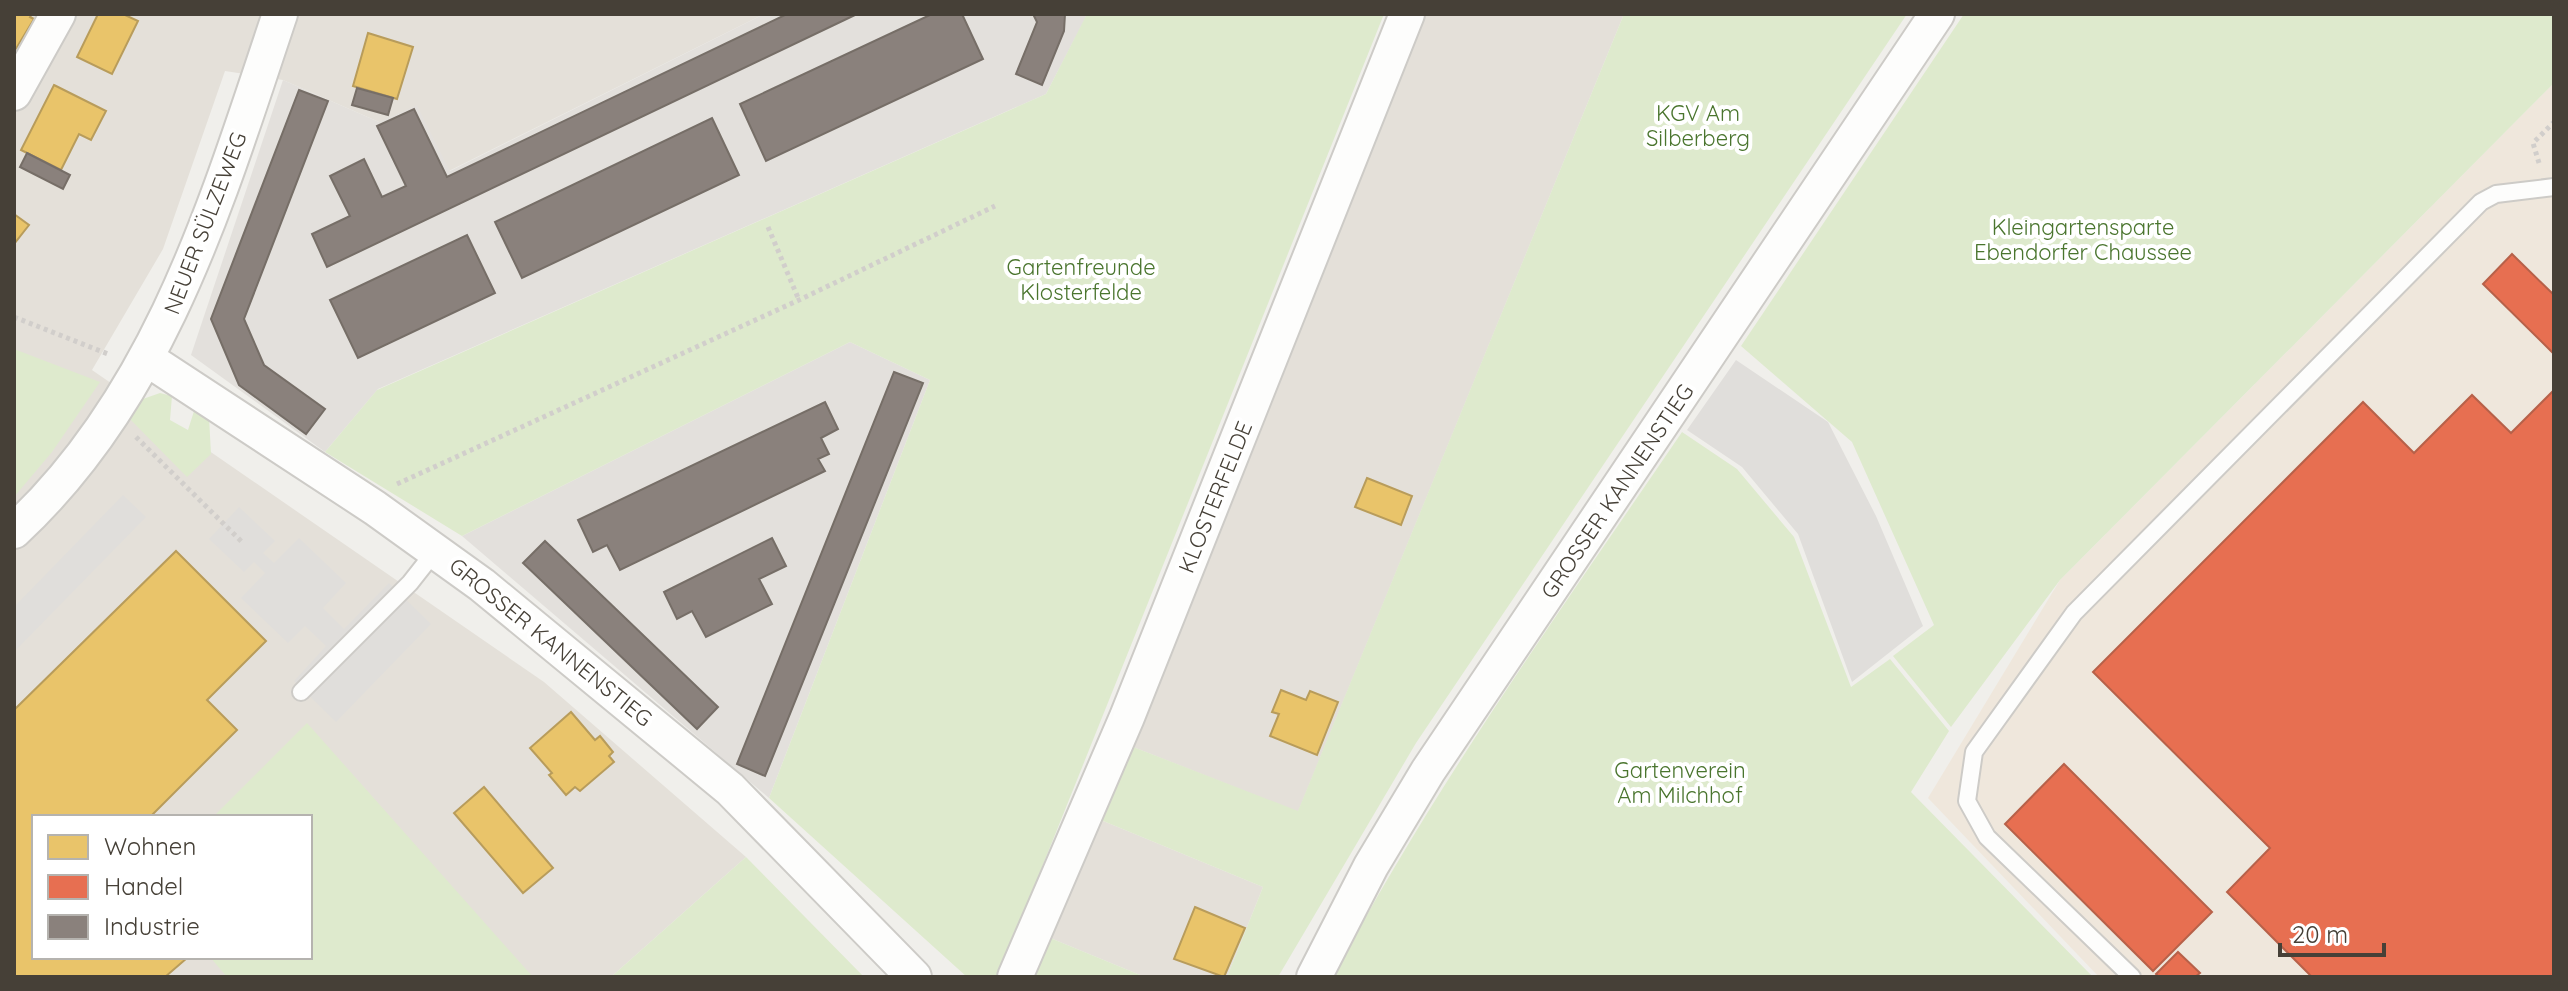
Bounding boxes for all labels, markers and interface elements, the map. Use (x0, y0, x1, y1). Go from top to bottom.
park label: KGV Am Silberberg (1646, 99, 1750, 152)
street label: NEUER SÜLZEWEG (157, 128, 253, 318)
park label: Kleingartensparte Ebendorfer Chaussee (1974, 213, 2192, 266)
park label: Gartenfreunde Klosterfelde (1006, 253, 1156, 306)
street label: GROSSER KANNENSTIEG (1535, 378, 1699, 604)
street label: KLOSTERFELDE (1172, 417, 1258, 577)
street label: GROSSER KANNENSTIEG (444, 551, 658, 733)
park label: Gartenverein Am Milchhof (1614, 756, 1746, 809)
legend (32, 815, 312, 959)
text: Wohnen (104, 831, 196, 861)
text: Handel (104, 871, 183, 901)
scale bar (2280, 907, 2384, 957)
text: Industrie (104, 911, 200, 941)
text: 20 m (2292, 919, 2348, 949)

